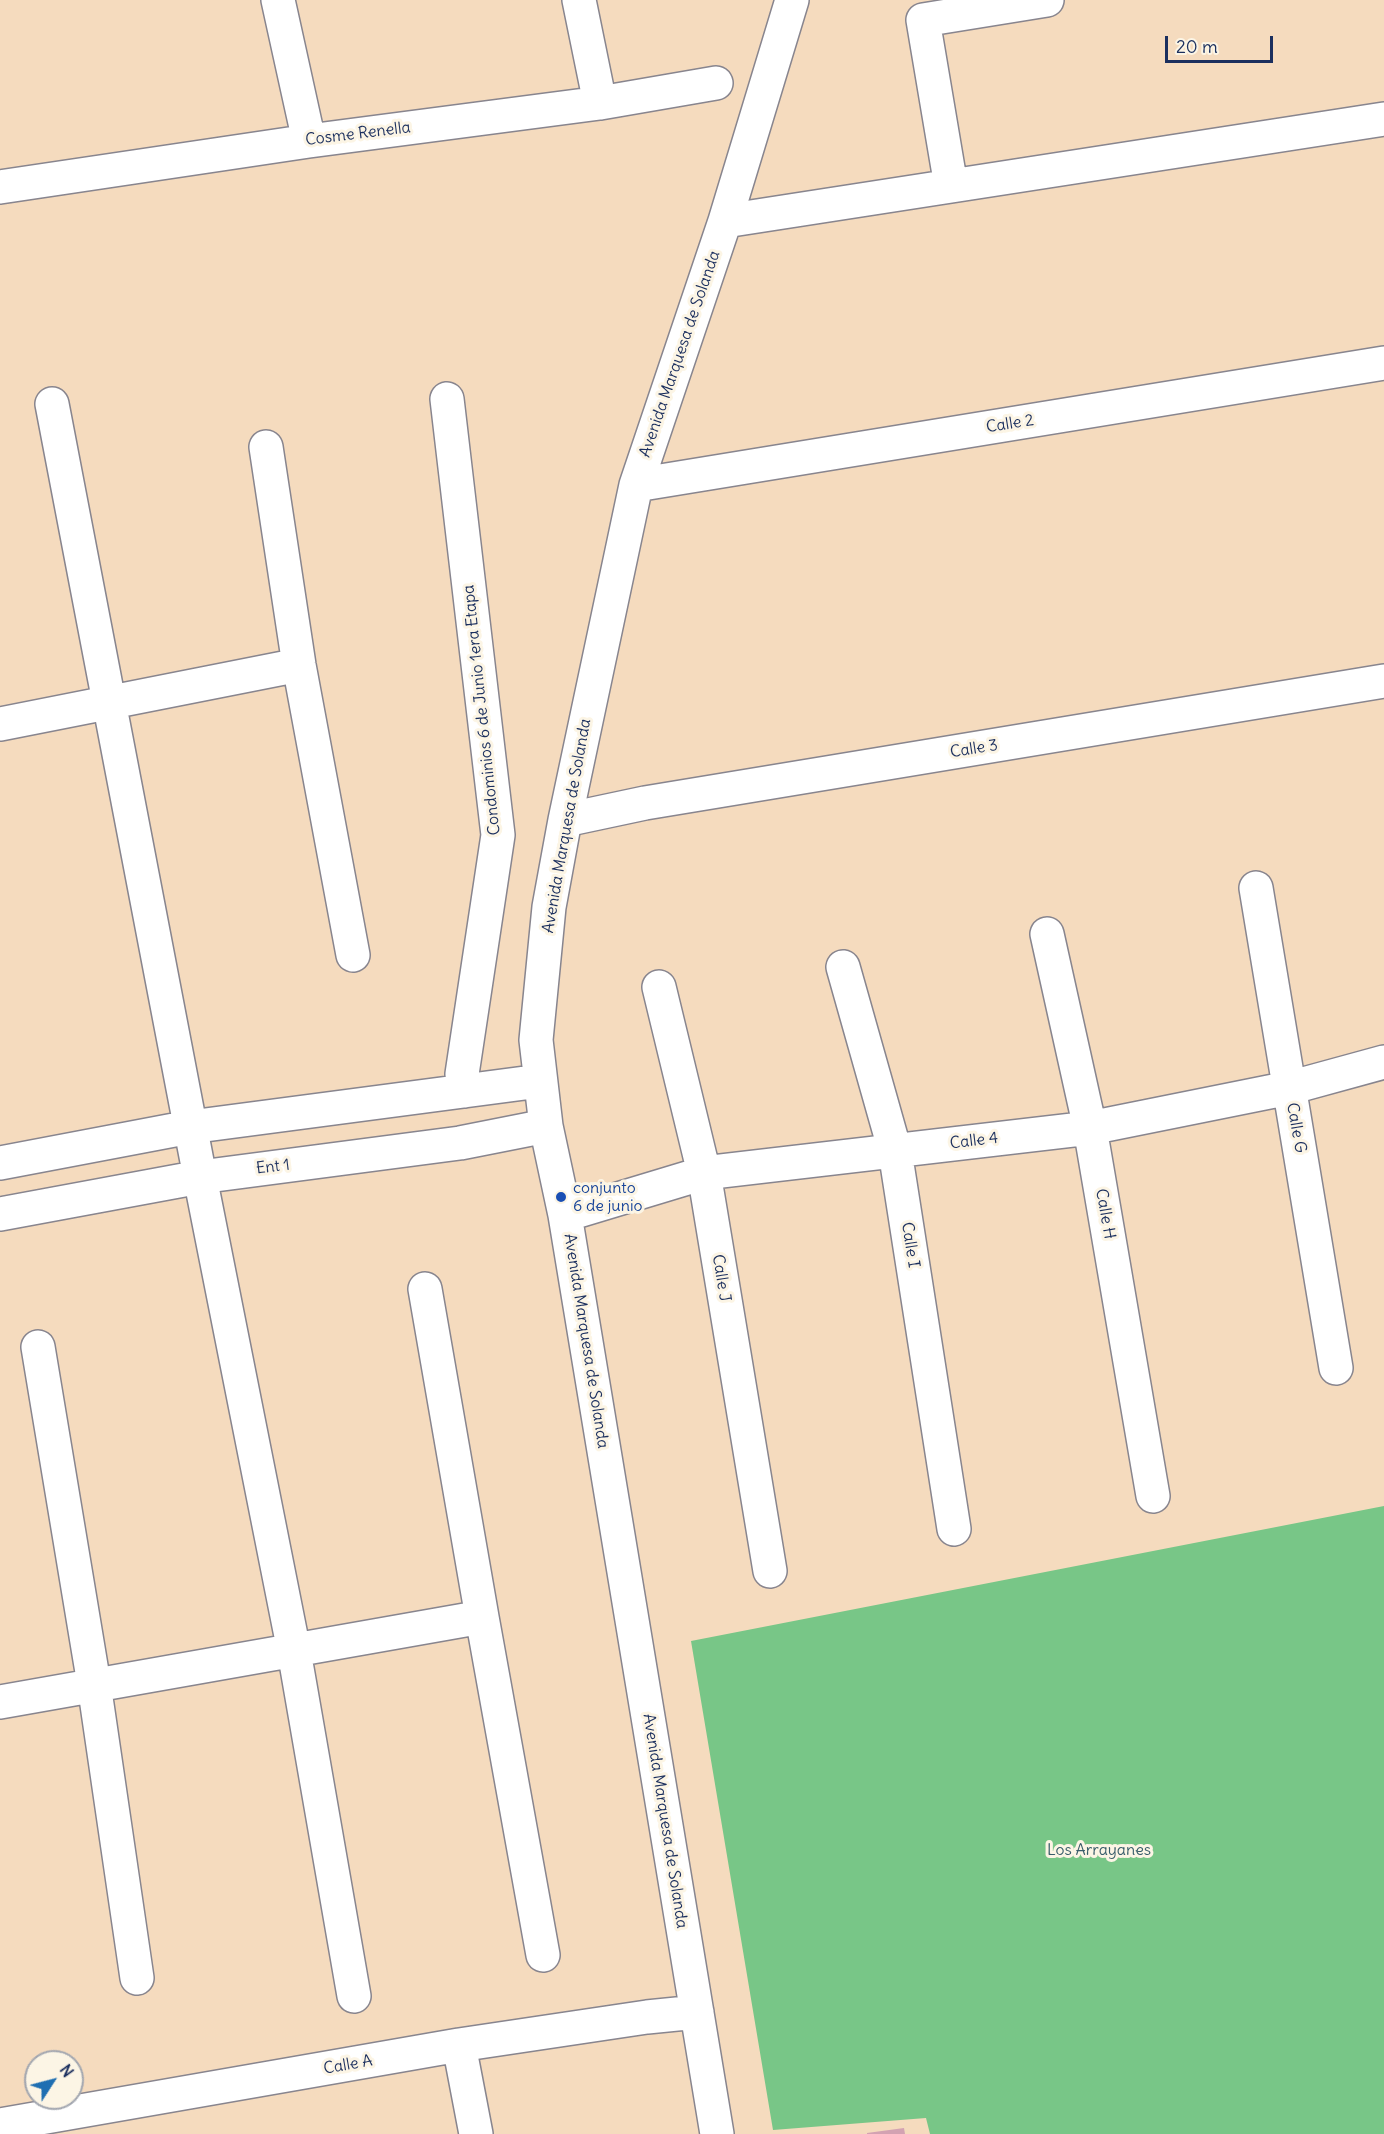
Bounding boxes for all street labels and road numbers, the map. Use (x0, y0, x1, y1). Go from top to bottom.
street label: Cosme Renella (304, 118, 412, 150)
street label: Avenida Marquesa de Solanda (636, 248, 724, 460)
street label: Calle 2 (985, 411, 1035, 437)
street label: Condominios 6 de Junio 1era Etapa (459, 584, 505, 836)
street label: Avenida Marquesa de Solanda (539, 717, 595, 935)
street label: Calle 3 (949, 736, 999, 762)
street label: Calle G (1282, 1101, 1310, 1155)
street label: Calle 4 (949, 1129, 999, 1153)
street label: Ent 1 (255, 1155, 291, 1179)
street label: Calle H (1091, 1187, 1119, 1241)
street label: Calle I (897, 1221, 923, 1269)
street label: Avenida Marquesa de Solanda (560, 1232, 612, 1450)
street label: Calle J (708, 1253, 734, 1303)
street label: Avenida Marquesa de Solanda (639, 1712, 691, 1930)
street label: Calle A (322, 2051, 374, 2079)

